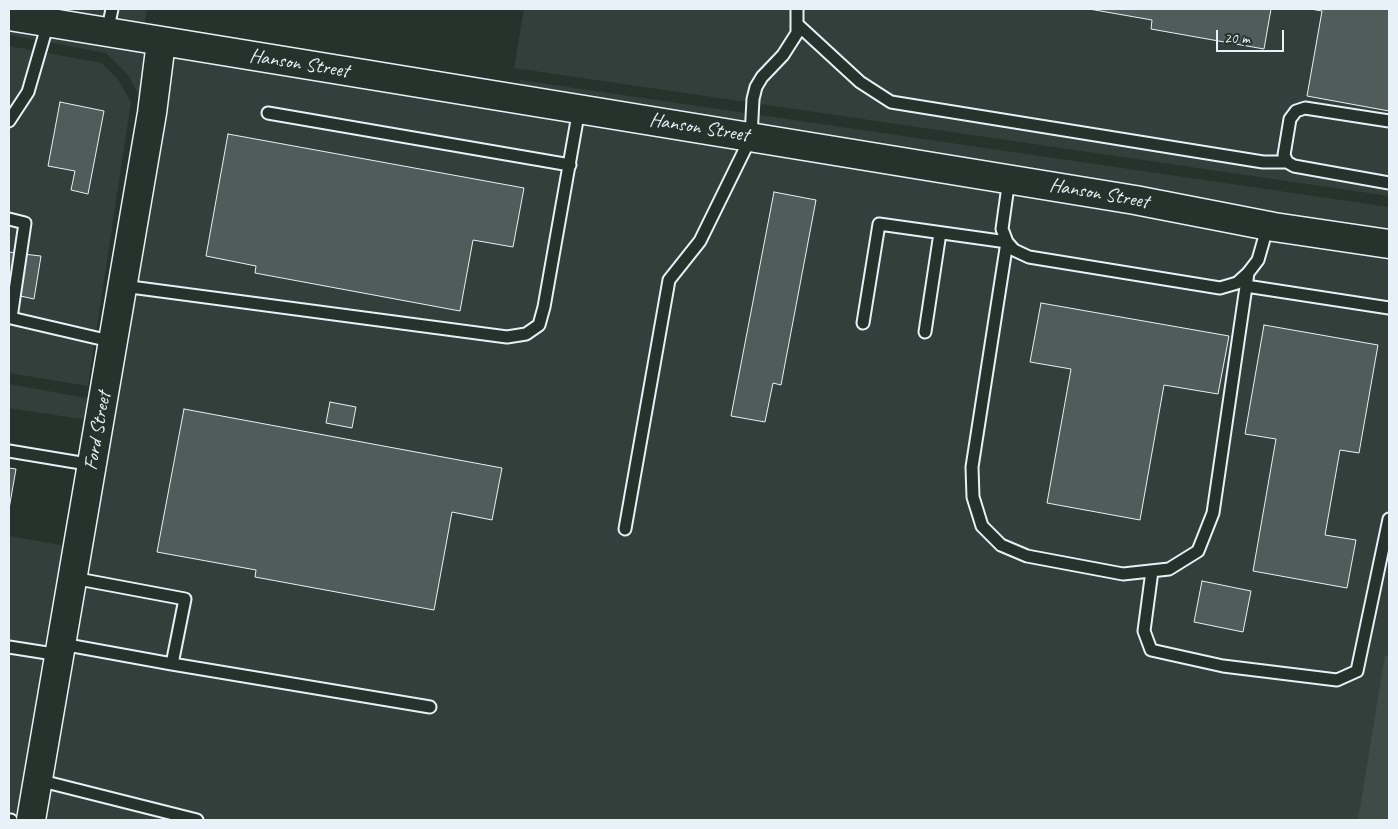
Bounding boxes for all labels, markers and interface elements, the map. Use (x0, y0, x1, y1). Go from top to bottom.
scale bar (1218, 20, 1286, 52)
text: 20 m (1224, 29, 1250, 48)
street label: Hanson Street (248, 44, 350, 84)
street label: Hanson Street (648, 108, 750, 148)
street label: Hanson Street (1048, 173, 1150, 215)
street label: Ford Street (79, 390, 117, 472)

